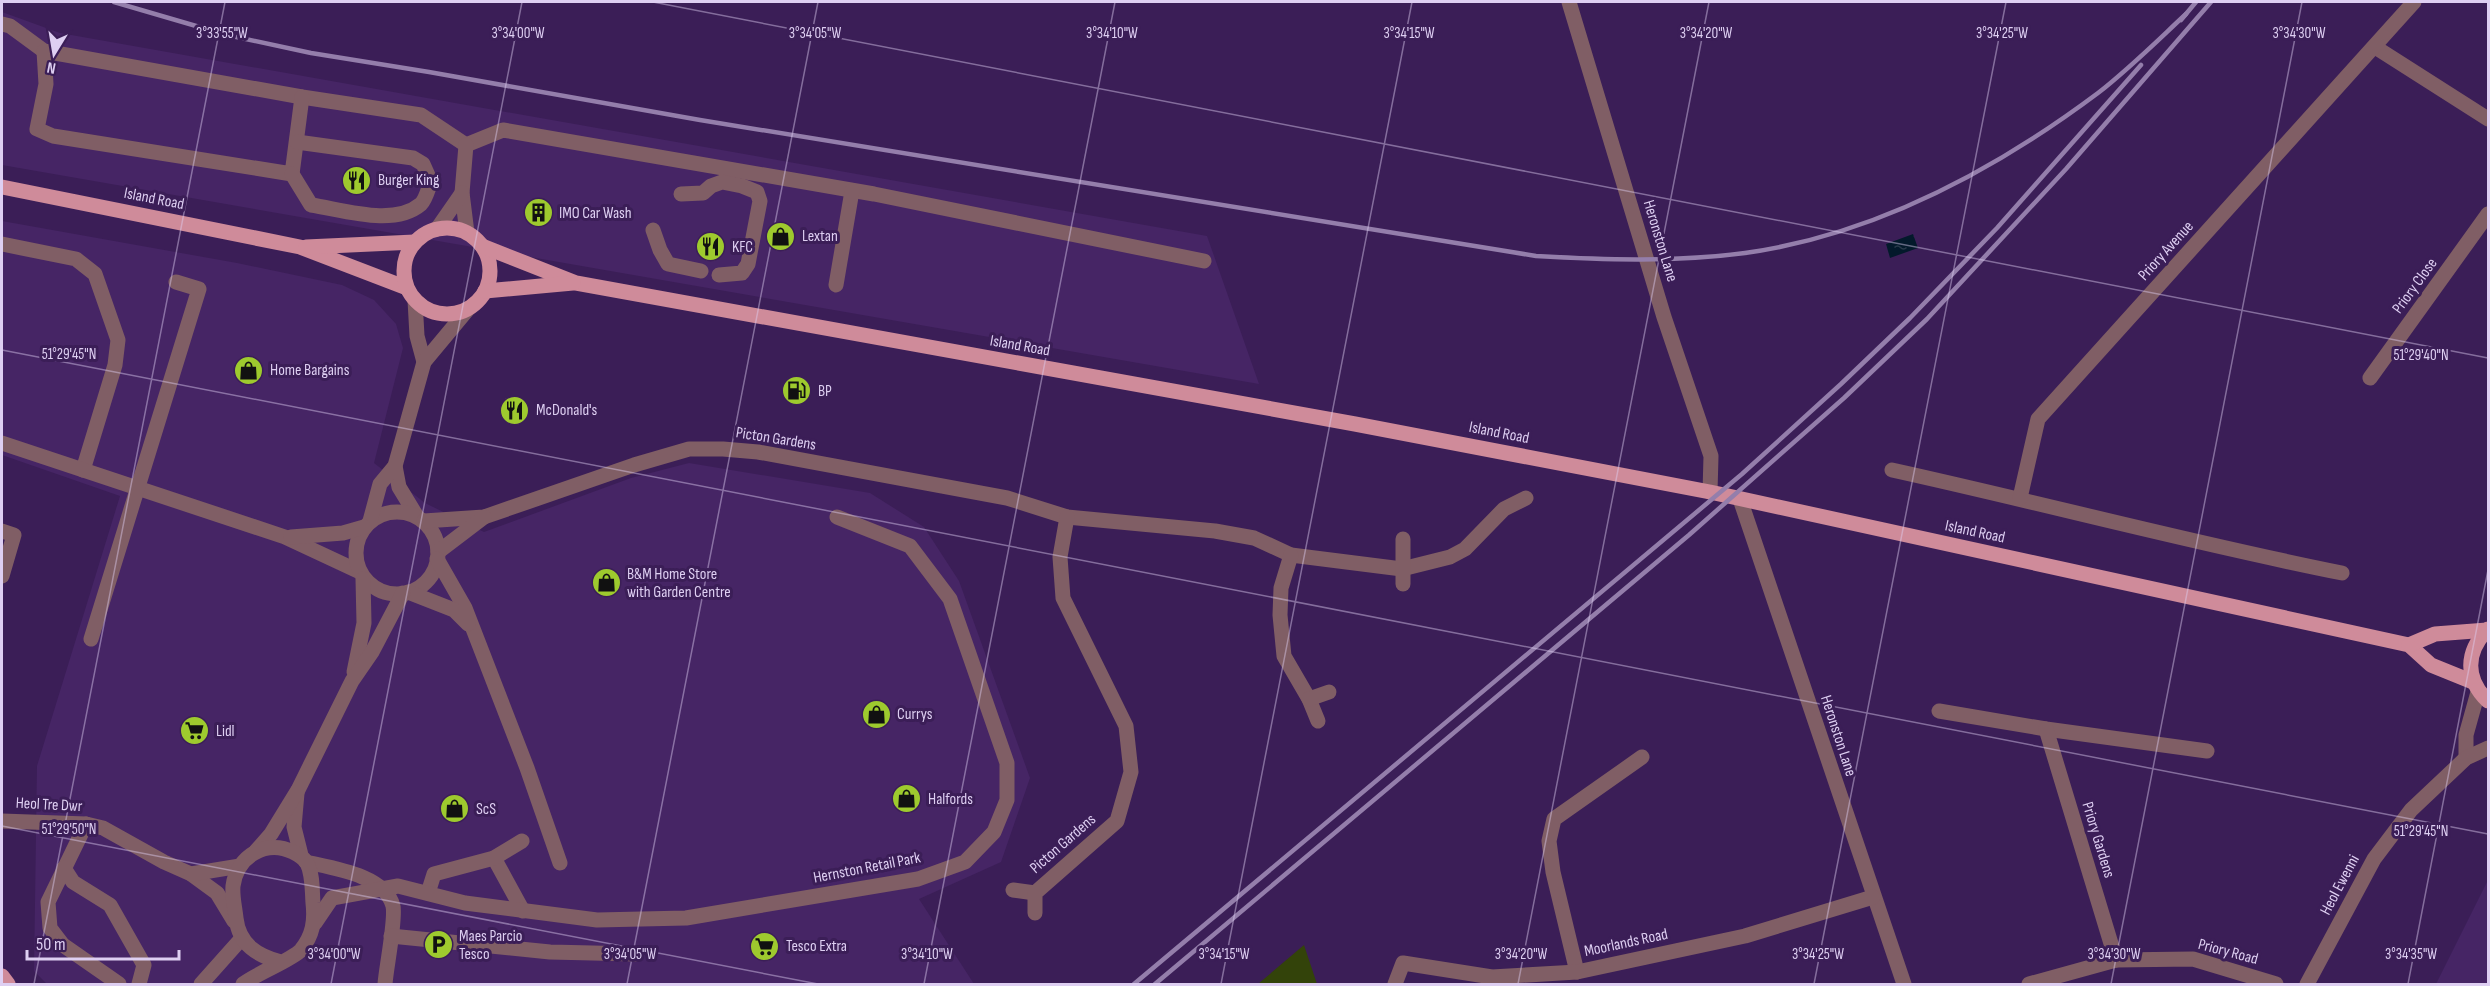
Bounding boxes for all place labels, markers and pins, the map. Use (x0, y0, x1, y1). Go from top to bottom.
restaurant icon: Burger King (341, 164, 373, 196)
place label: Burger King (378, 171, 439, 190)
building icon: IMO Car Wash (522, 197, 554, 229)
place label: IMO Car Wash (559, 204, 632, 223)
shop icon: Lextan (765, 220, 797, 252)
place label: Lextan (802, 227, 838, 246)
restaurant icon: KFC (695, 231, 727, 263)
place label: KFC (732, 238, 753, 257)
shop icon: Home Bargains (233, 354, 265, 386)
place label: Home Bargains (270, 361, 350, 380)
fuel station icon: BP (781, 375, 813, 407)
place label: BP (818, 382, 832, 401)
restaurant icon: McDonald's (499, 394, 531, 426)
place label: McDonald's (536, 401, 598, 420)
place label: B&M Home Store with Garden Centre (627, 565, 731, 602)
shop icon: B&M Home Store with Garden Centre (590, 567, 622, 599)
shop icon: Currys (860, 698, 892, 730)
place label: Currys (897, 705, 933, 724)
supermarket icon: Lidl (179, 715, 211, 747)
place label: Lidl (216, 722, 235, 741)
shop icon: Halfords (891, 783, 923, 815)
place label: Halfords (928, 790, 973, 809)
shop icon: ScS (439, 793, 471, 825)
place label: ScS (476, 800, 496, 819)
place label: Maes Parcio Tesco (459, 927, 522, 964)
parking icon: Maes Parcio Tesco (422, 929, 454, 961)
supermarket icon: Tesco Extra (749, 930, 781, 962)
place label: Tesco Extra (786, 937, 847, 956)

